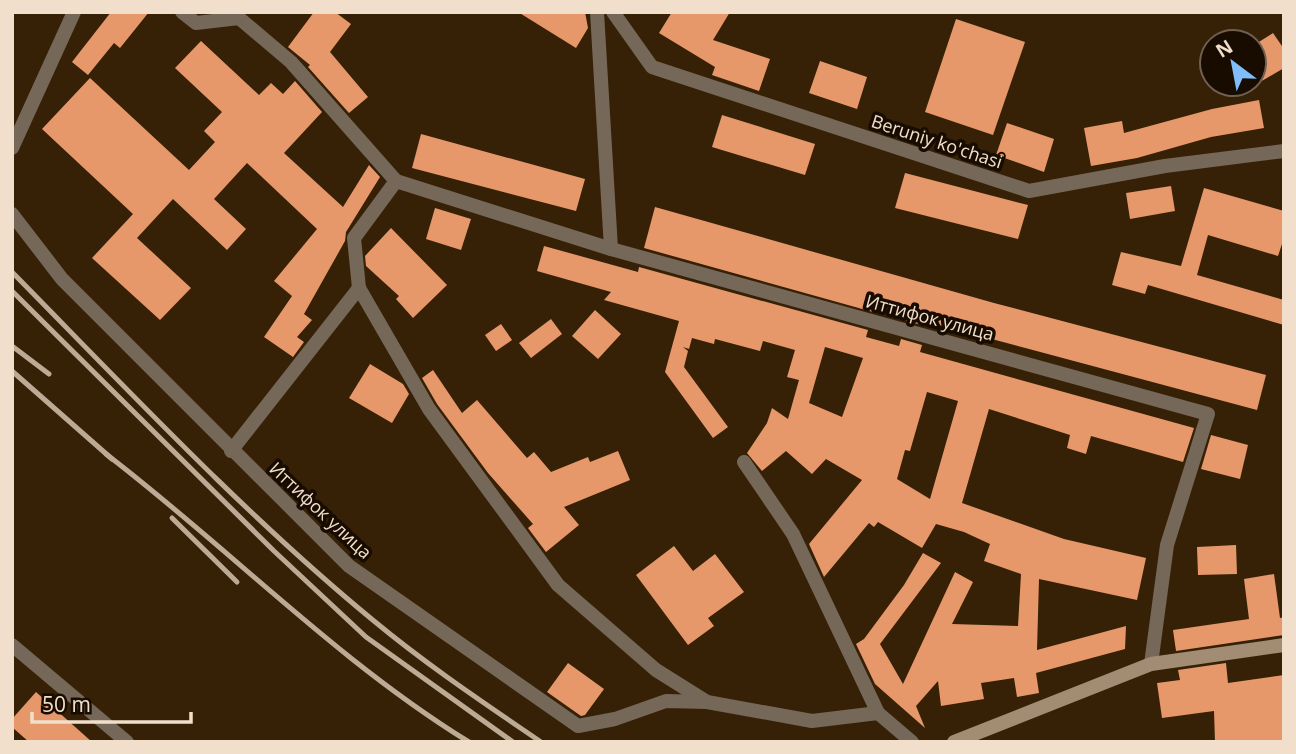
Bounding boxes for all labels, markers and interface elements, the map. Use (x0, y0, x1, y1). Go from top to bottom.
north arrow (1198, 28, 1268, 98)
text: N (1211, 33, 1237, 64)
street label: Beruniy ko'chasi (868, 109, 1006, 173)
street label: Иттифок улица (863, 288, 997, 346)
street label: Иттифок улица (265, 456, 377, 564)
scale bar (32, 680, 191, 724)
text: 50 m (42, 690, 91, 718)

